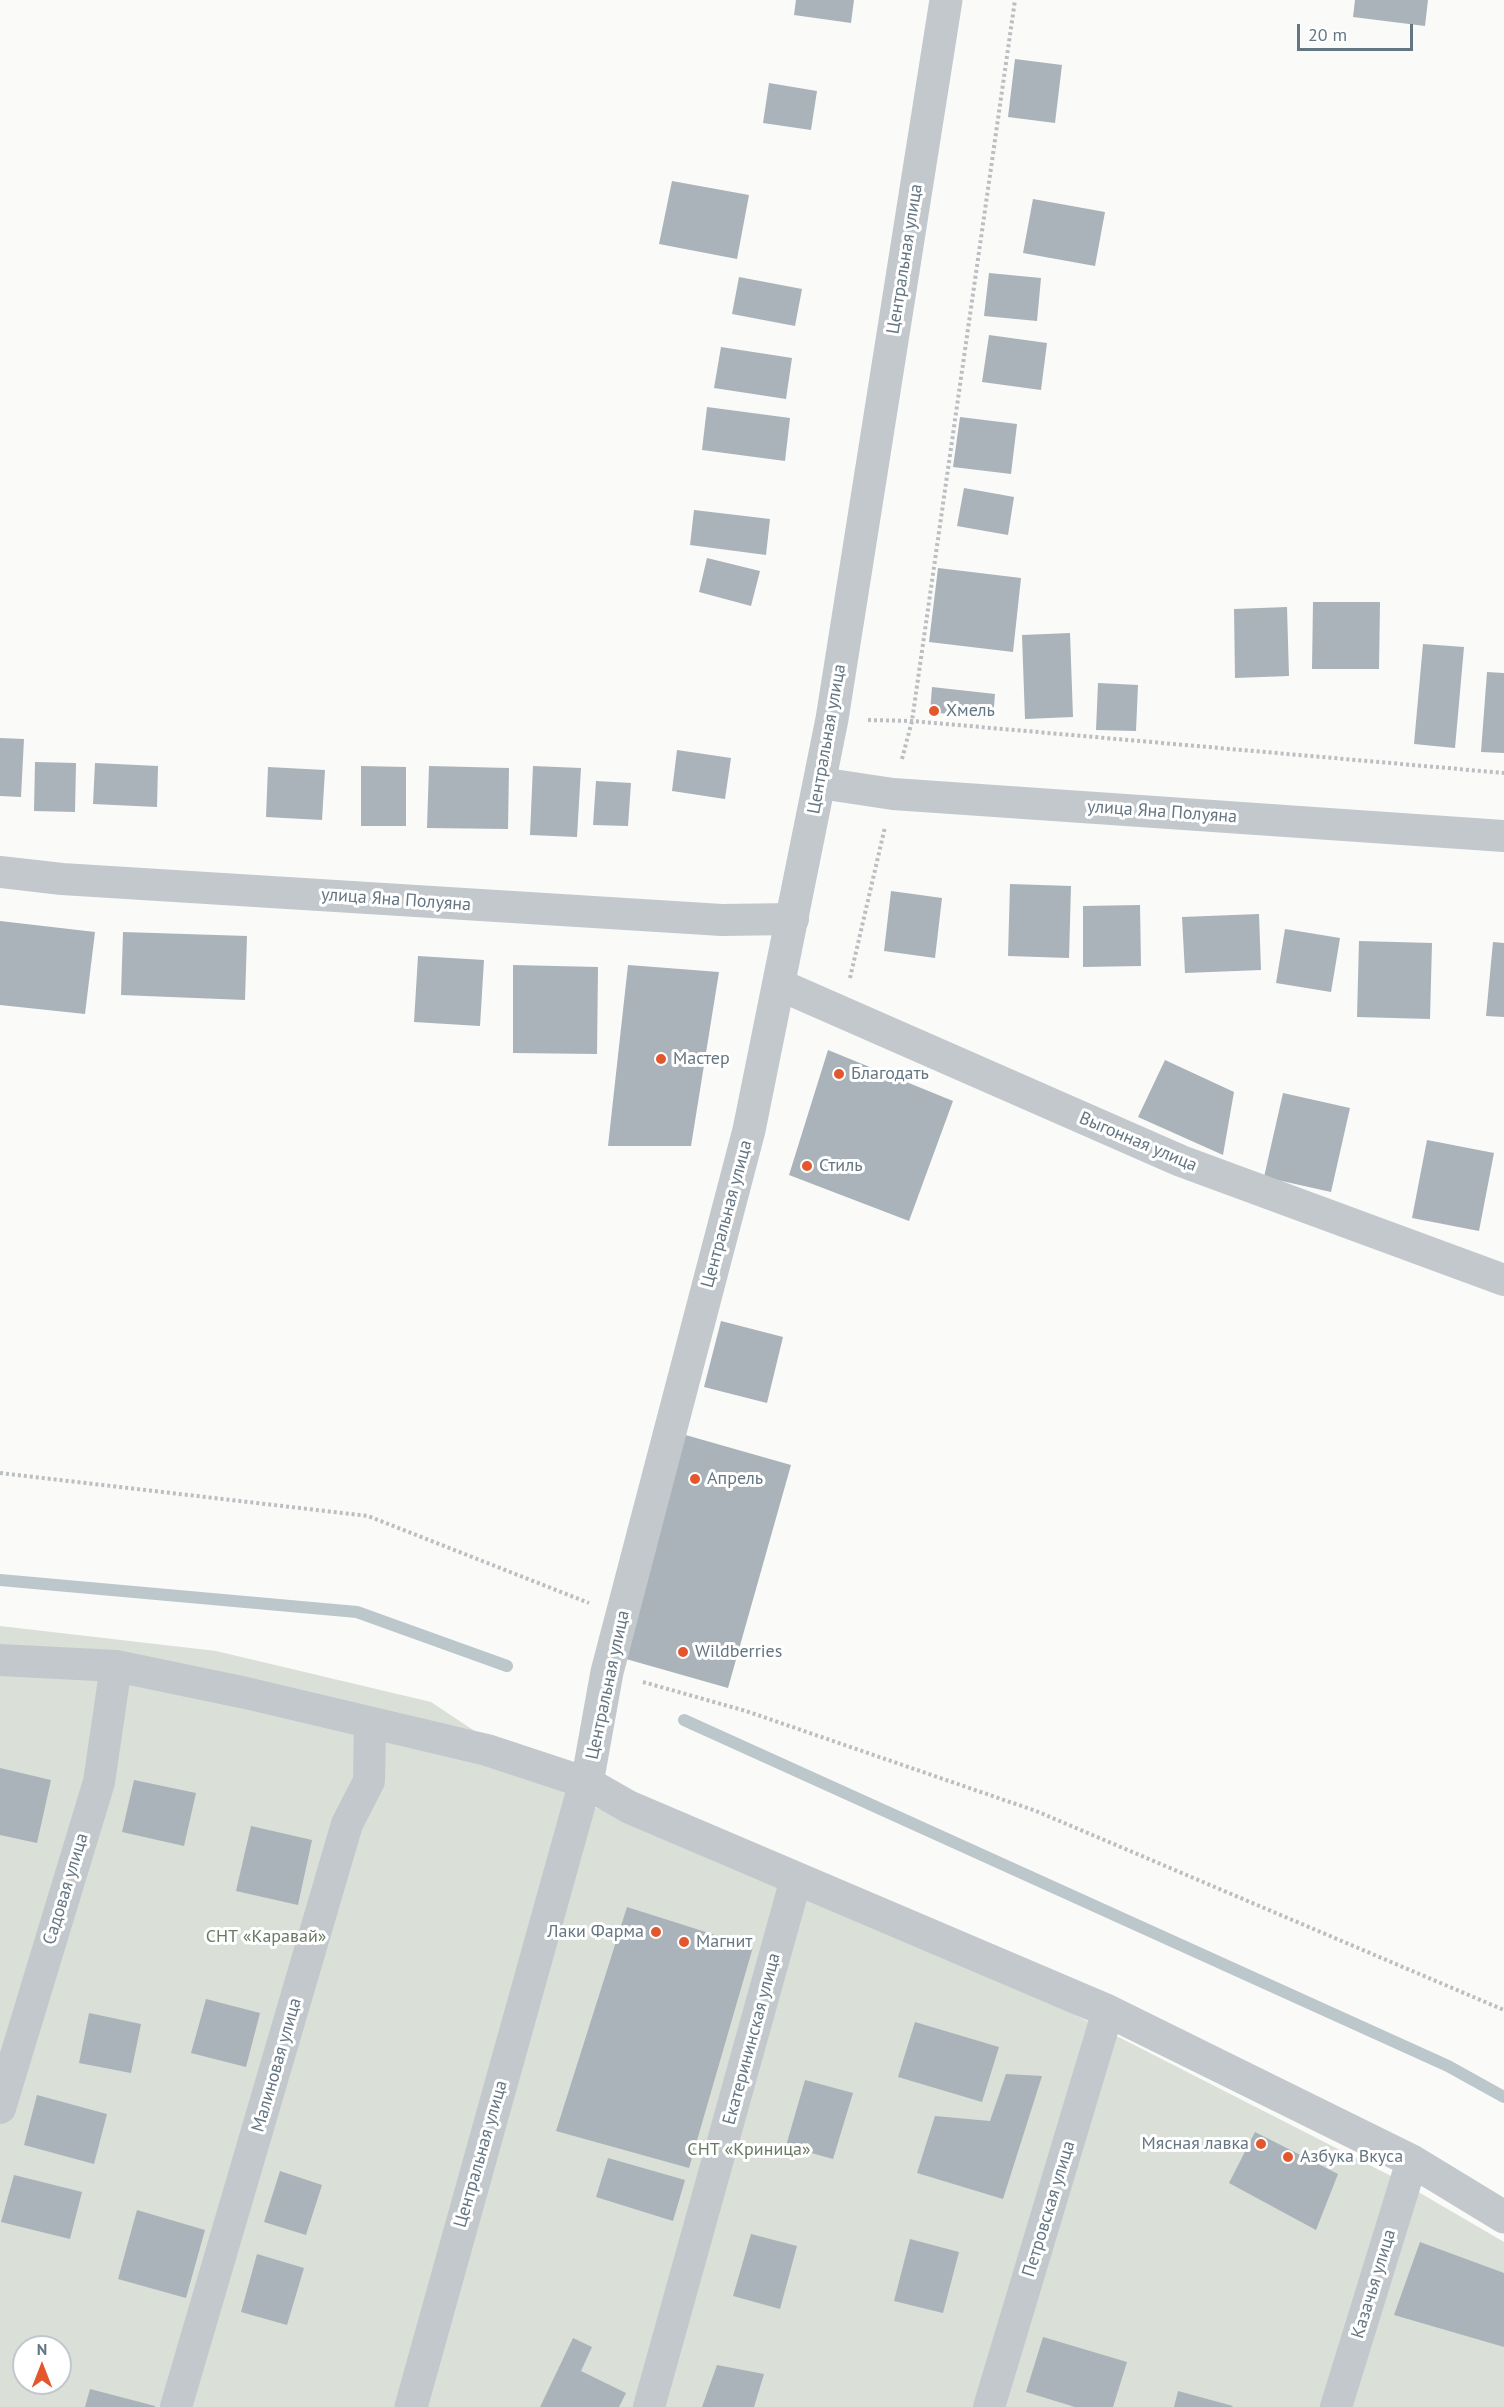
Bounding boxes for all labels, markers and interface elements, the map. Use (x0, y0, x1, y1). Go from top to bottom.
scale bar (1300, 12, 1416, 50)
text: 20 m (1308, 23, 1347, 46)
street label: Центральная улица (882, 182, 928, 336)
street label: Центральная улица (803, 662, 851, 816)
place label: Хмель (946, 700, 995, 722)
marker: Хмель (927, 704, 941, 718)
street label: улица Яна Полуяна (1086, 796, 1238, 828)
street label: улица Яна Полуяна (320, 884, 472, 916)
place label: Мастер (673, 1048, 730, 1070)
marker: Мастер (654, 1052, 668, 1066)
place label: Благодать (851, 1063, 929, 1085)
marker: Благодать (832, 1067, 846, 1081)
street label: Выгонная улица (1076, 1107, 1200, 1177)
street label: Центральная улица (697, 1138, 757, 1290)
place label: Стиль (819, 1155, 863, 1177)
marker: Стиль (800, 1159, 814, 1173)
place label: Апрель (707, 1468, 763, 1490)
marker: Апрель (688, 1472, 702, 1486)
street label: Центральная улица (582, 1608, 634, 1762)
place label: Wildberries (695, 1641, 782, 1663)
marker: Wildberries (676, 1645, 690, 1659)
street label: Садовая улица (39, 1831, 93, 1947)
place label: Лаки Фарма (547, 1921, 644, 1943)
marker: Лаки Фарма (649, 1925, 663, 1939)
park label: СНТ «Каравай» (206, 1926, 326, 1948)
place label: Магнит (696, 1931, 753, 1953)
marker: Магнит (677, 1935, 691, 1949)
street label: Екатерининская улица (719, 1951, 785, 2127)
street label: Малиновая улица (248, 1995, 306, 2135)
street label: Центральная улица (450, 2078, 512, 2230)
place label: Мясная лавка (1142, 2133, 1249, 2155)
marker: Мясная лавка (1254, 2137, 1268, 2151)
street label: Петровская улица (1018, 2138, 1080, 2280)
park label: СНТ «Криница» (687, 2139, 811, 2161)
place label: Азбука Вкуса (1300, 2146, 1403, 2168)
marker: Азбука Вкуса (1281, 2150, 1295, 2164)
street label: Казачья улица (1347, 2227, 1401, 2341)
north arrow (12, 2335, 72, 2395)
text: N (37, 2339, 47, 2359)

